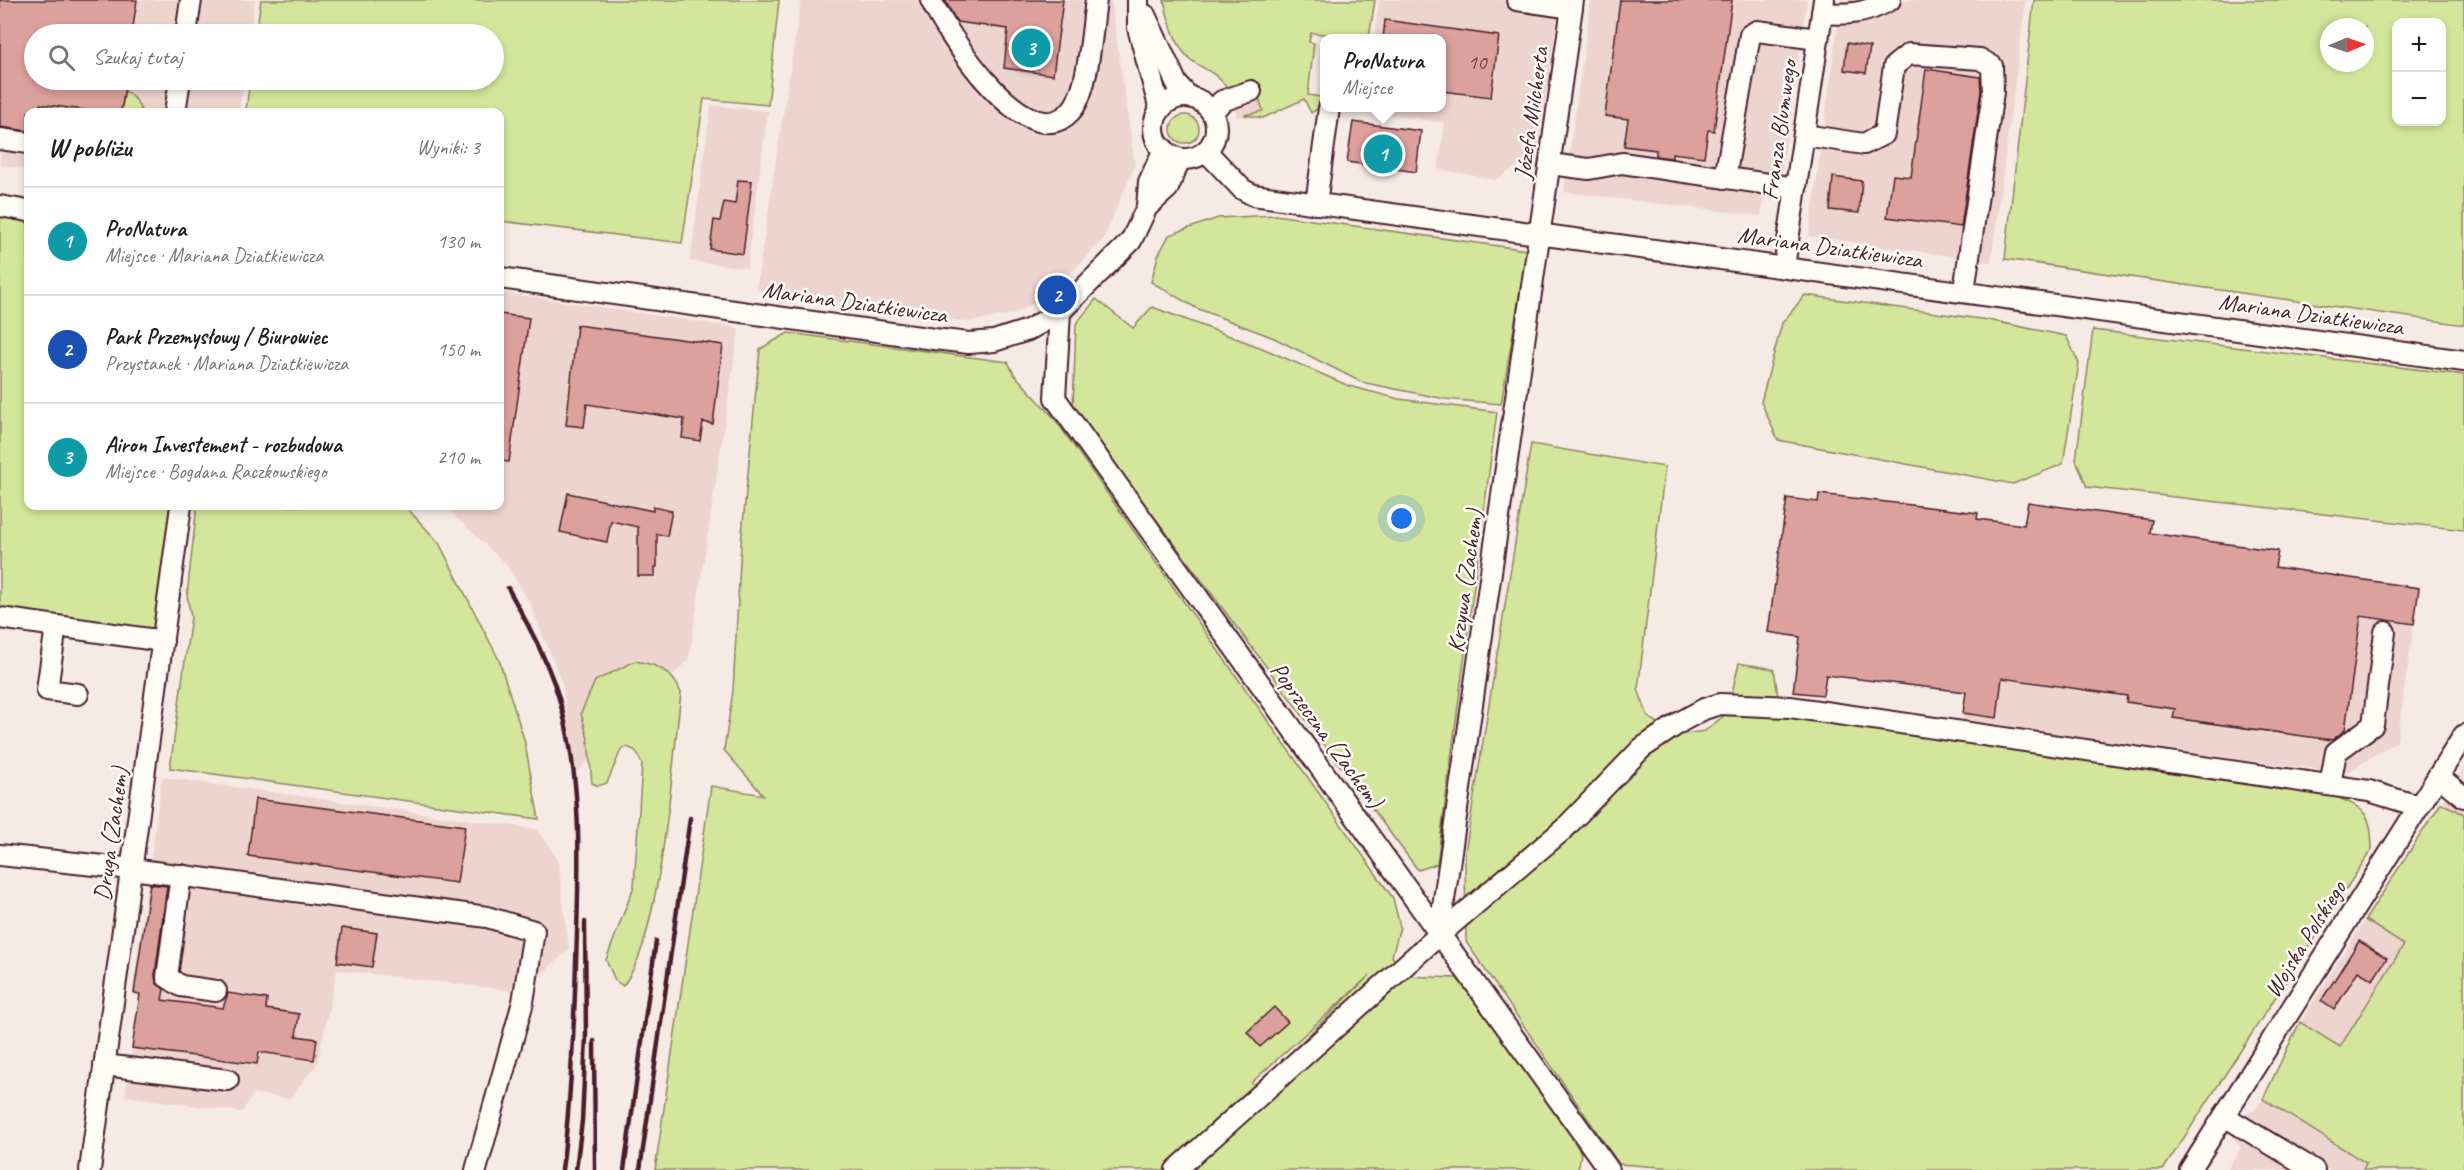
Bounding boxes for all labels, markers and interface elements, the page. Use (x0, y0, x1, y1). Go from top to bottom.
north arrow (2320, 18, 2374, 72)
map controls (2392, 18, 2446, 126)
button: + (2392, 18, 2446, 72)
search box (24, 24, 504, 90)
pin: 3 (1012, 26, 1050, 70)
popup (1320, 34, 1446, 112)
icon: search (45, 41, 78, 74)
text: Szukaj tutaj (93, 43, 183, 71)
street label: Józefa Milcherta (1507, 44, 1555, 182)
text: ProNatura (1342, 47, 1424, 75)
house number: 10 (1468, 49, 1488, 75)
street label: Franza Blumwego (1754, 56, 1804, 202)
button: − (2392, 72, 2446, 126)
text: Miejsce (1342, 75, 1392, 100)
text: W pobliżu (48, 131, 131, 164)
pin: 1 (1364, 132, 1402, 176)
text: Wyniki: 3 (417, 135, 480, 160)
text: ProNatura (105, 215, 186, 243)
street label: Mariana Dziatkiewicza (1736, 219, 1926, 275)
text: 1 (63, 229, 72, 254)
text: 130 m (437, 229, 480, 254)
text: Miejsce · Mariana Dziatkiewicza (105, 243, 323, 268)
pin: 2 (1038, 272, 1076, 318)
street label: Mariana Dziatkiewicza (761, 274, 951, 330)
street label: Mariana Dziatkiewicza (2217, 286, 2407, 342)
text: Park Przemysłowy / Biurowiec (105, 323, 328, 351)
text: 2 (63, 337, 72, 362)
text: 150 m (437, 337, 480, 362)
text: Przystanek · Mariana Dziatkiewicza (105, 351, 348, 376)
text: Airon Investement - rozbudowa (105, 431, 342, 459)
text: 3 (63, 445, 72, 470)
text: 210 m (437, 445, 480, 470)
text: Miejsce · Bogdana Raczkowskiego (105, 459, 327, 484)
your location (1387, 504, 1416, 533)
street label: Krzywa (Zachem) (1440, 507, 1490, 654)
street label: Poprzeczna (Zachem) (1264, 656, 1391, 815)
street label: Druga (Zachem) (87, 764, 135, 903)
street label: Wojska Polskiego (2257, 874, 2354, 1003)

